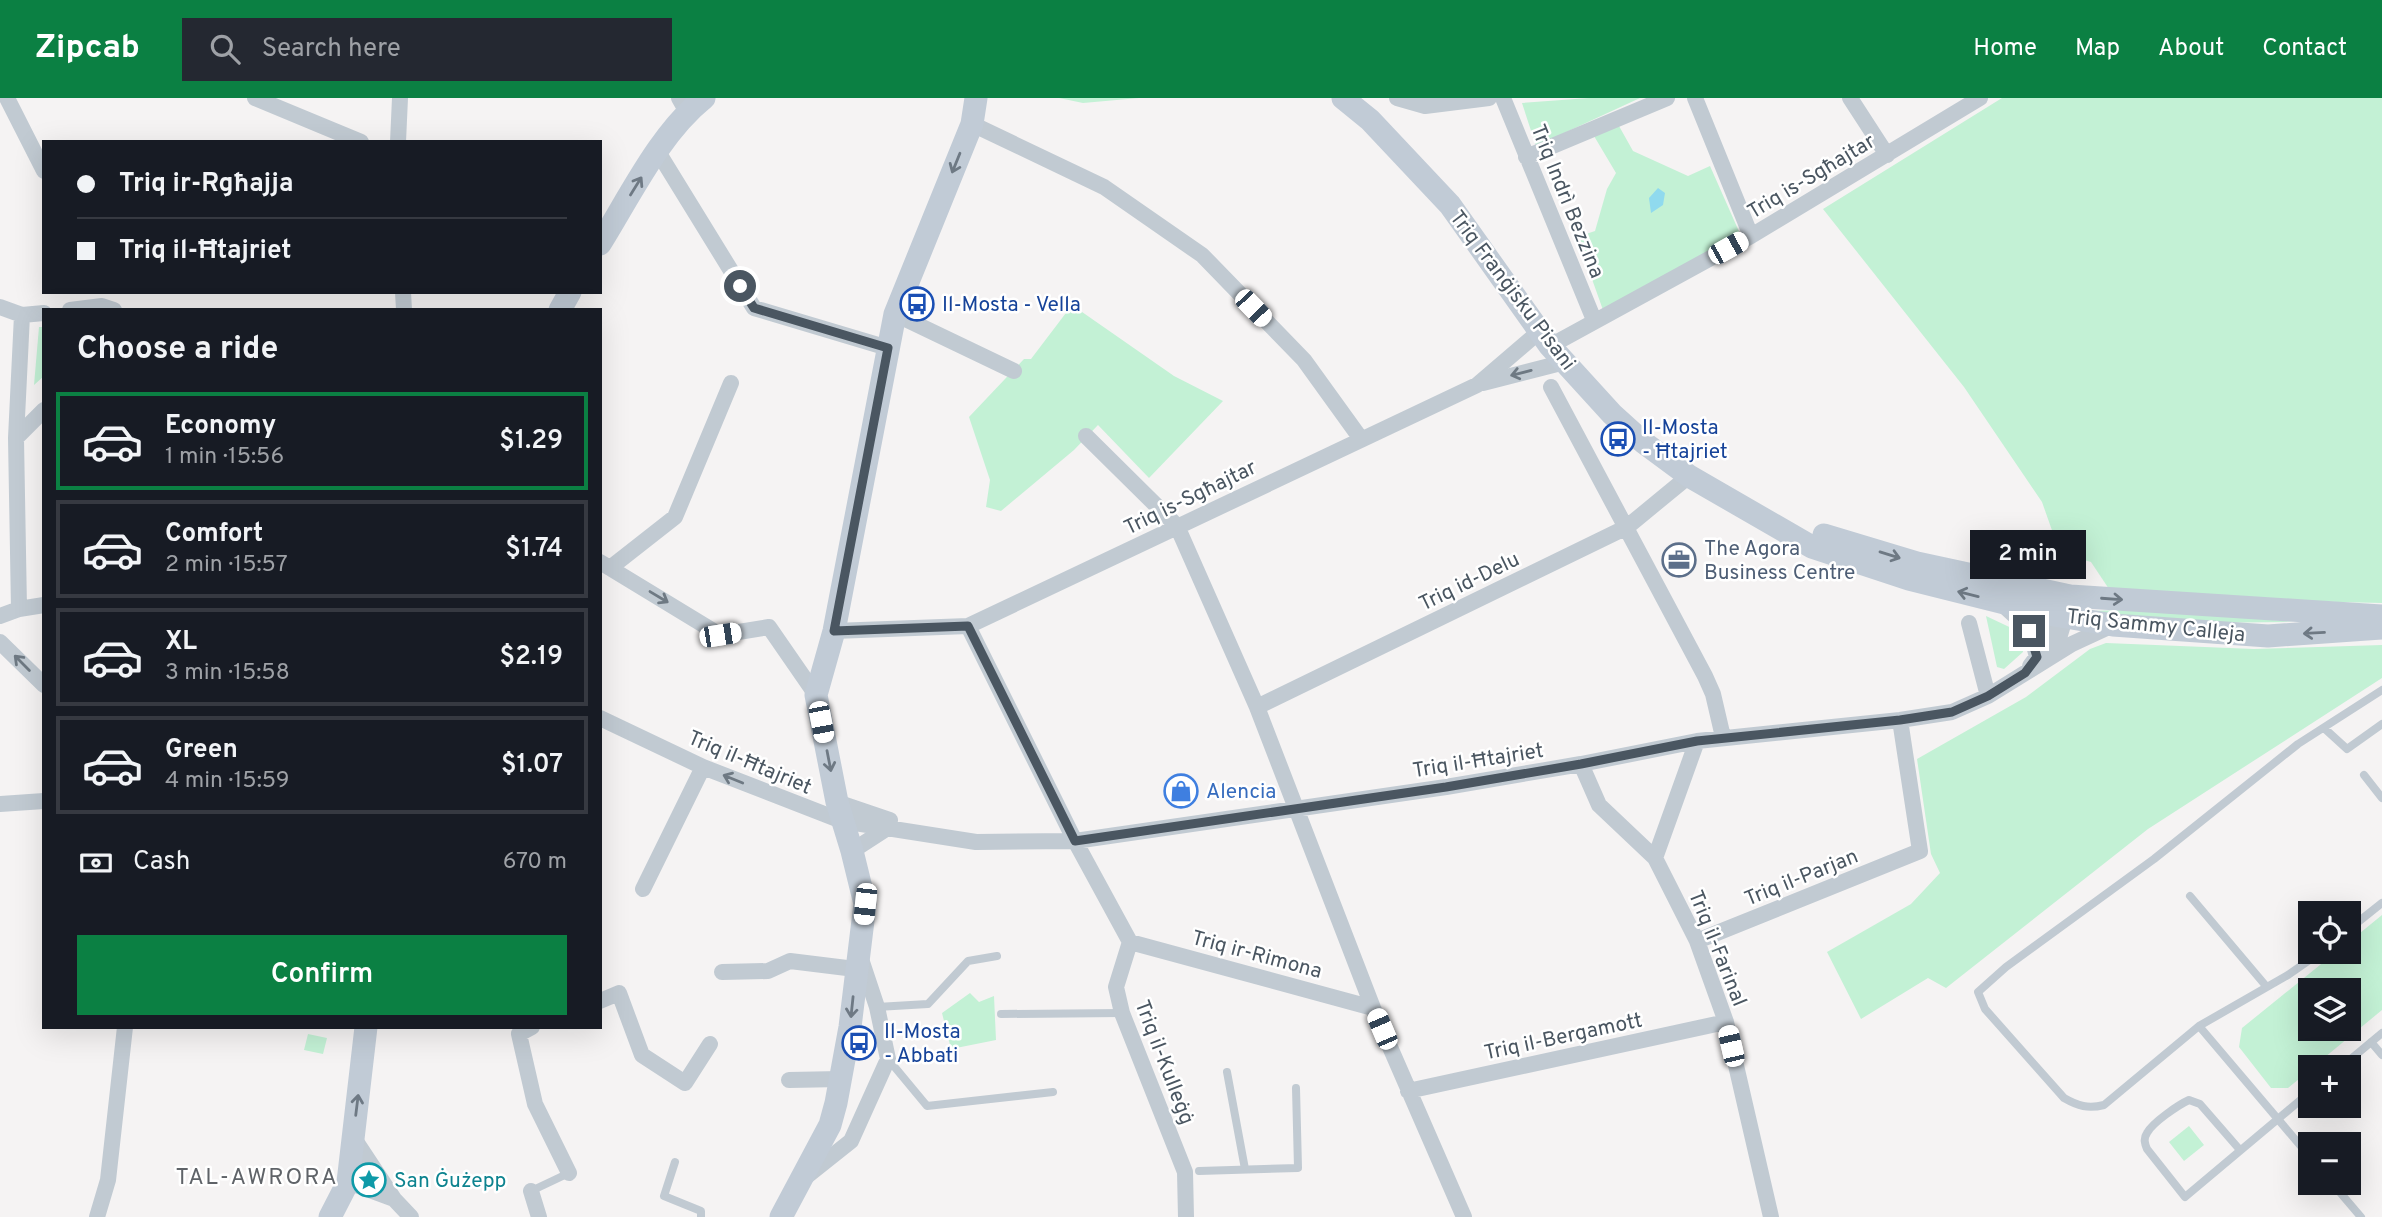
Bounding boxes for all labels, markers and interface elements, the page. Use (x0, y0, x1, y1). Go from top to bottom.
search box (182, 18, 672, 81)
text: Zipcab (35, 28, 140, 70)
icon: search (206, 30, 244, 68)
text: Search here (262, 33, 401, 66)
text: Home (1973, 34, 2037, 64)
text: Map (2075, 34, 2120, 64)
text: About (2158, 34, 2224, 64)
text: Contact (2262, 34, 2347, 64)
street label: Triq Indrì Bezzina (1523, 121, 1610, 282)
street label: Triq is-Sgħajtar (1743, 129, 1881, 226)
one-way arrow (948, 151, 961, 173)
text: Triq ir-Rgħajja (119, 168, 293, 201)
one-way arrow (630, 177, 644, 197)
street label: Triq Franġisku Pisani (1443, 206, 1581, 376)
car (1705, 229, 1752, 267)
text: Triq il-Ħtajriet (119, 235, 291, 268)
route start (724, 270, 756, 302)
bus stop icon: Il-Mosta - Vella (898, 285, 936, 323)
car (1231, 286, 1276, 330)
place label: Il-Mosta - Vella (942, 292, 1081, 319)
text: Choose a ride (77, 330, 278, 370)
one-way arrow (1510, 368, 1532, 381)
icon: car (81, 410, 144, 473)
text: Economy (165, 410, 276, 443)
place label: Il-Mosta - Ħtajriet (1642, 415, 1728, 466)
bus stop icon: Il-Mosta - Ħtajriet (1599, 420, 1637, 458)
text: $1.29 (499, 425, 563, 458)
text: 1 min · 15:56 (165, 443, 284, 472)
street label: Triq is-Sgħajtar (1120, 455, 1261, 542)
icon: car (81, 518, 144, 581)
text: Comfort (165, 518, 263, 551)
callout: 2 min (1971, 530, 2087, 578)
text: $1.74 (505, 533, 563, 566)
place label: The Agora Business Centre (1704, 536, 1855, 587)
text: 2 min (1998, 540, 2058, 569)
office icon: The Agora Business Centre (1660, 541, 1698, 579)
street label: Triq id-Delu (1415, 546, 1524, 618)
one-way arrow (1878, 549, 1900, 562)
text: 2 min · 15:57 (165, 551, 288, 580)
one-way arrow (1957, 587, 1979, 600)
one-way arrow (648, 591, 668, 605)
one-way arrow (2101, 593, 2123, 606)
street label: Triq Sammy Calleja (2065, 604, 2247, 649)
route end (2013, 615, 2045, 647)
car (698, 621, 743, 649)
icon: car (81, 626, 144, 689)
text: XL (165, 626, 197, 659)
one-way arrow (2303, 627, 2326, 640)
text: $2.19 (499, 641, 563, 674)
one-way arrow (14, 655, 31, 672)
text: 3 min · 15:58 (165, 659, 290, 688)
car (807, 699, 836, 745)
street label: Triq il-Ħtajriet (683, 725, 816, 802)
icon: car (81, 734, 144, 797)
text: Green (165, 734, 238, 767)
street label: Triq il-Ħtajriet (1411, 738, 1546, 785)
text: $1.07 (501, 749, 563, 782)
one-way arrow (822, 749, 836, 772)
text: 4 min · 15:59 (165, 767, 290, 796)
one-way arrow (723, 771, 744, 784)
shop icon: Alencia (1162, 772, 1200, 810)
place label: Alencia (1206, 779, 1276, 806)
street label: Triq il-Parjan (1741, 843, 1862, 913)
icon: cash (77, 844, 115, 882)
text: Cash (133, 846, 190, 879)
text: 670 m (503, 848, 567, 877)
car (853, 882, 878, 926)
street label: Triq il-Farinal (1681, 887, 1752, 1011)
map controls (2298, 901, 2361, 1195)
button: locate (2298, 901, 2361, 964)
street label: Triq ir-Rimona (1189, 925, 1325, 986)
button: Confirm (77, 935, 567, 1015)
button: layers (2298, 978, 2361, 1041)
one-way arrow (845, 995, 858, 1018)
street label: Triq il-Kulleġġ (1127, 996, 1200, 1129)
car (1365, 1006, 1400, 1052)
street label: Triq il-Bergamott (1482, 1008, 1645, 1067)
place label: Il-Mosta - Abbati (884, 1019, 960, 1070)
car (1717, 1023, 1746, 1069)
bus stop icon: Il-Mosta - Abbati (840, 1024, 878, 1062)
button: + (2298, 1055, 2361, 1118)
one-way arrow (351, 1094, 364, 1116)
button: − (2298, 1132, 2361, 1195)
place icon: San Ġużepp (350, 1161, 388, 1199)
district label: TAL-AWRORA (175, 1164, 339, 1193)
place label: San Ġużepp (394, 1168, 506, 1195)

